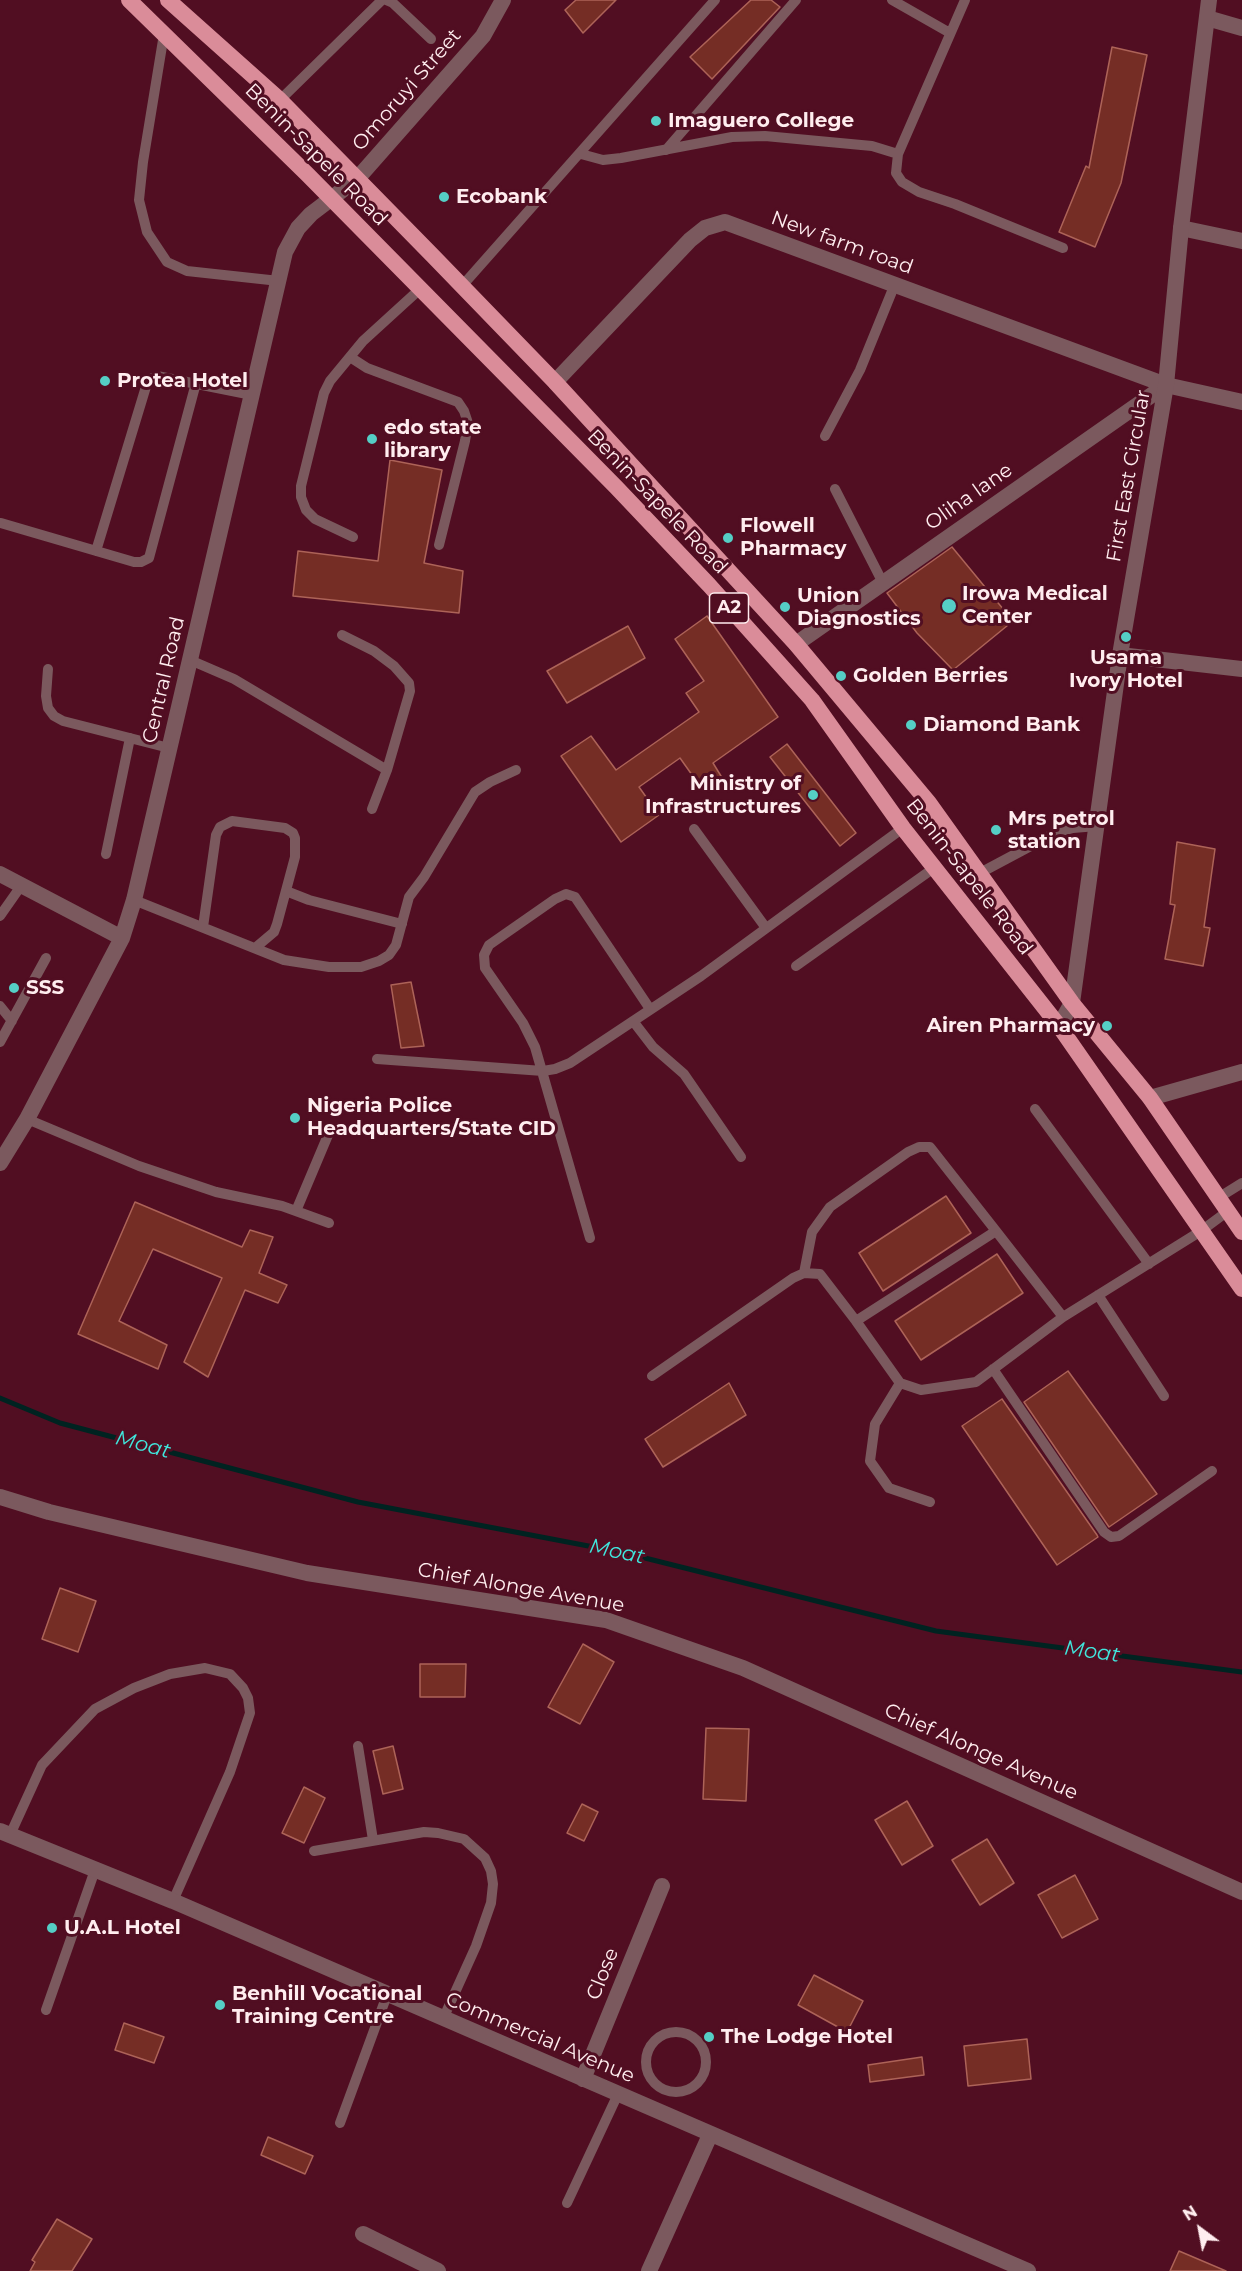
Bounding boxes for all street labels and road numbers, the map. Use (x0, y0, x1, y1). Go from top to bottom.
street label: Omoruyi Street (347, 24, 467, 156)
street label: Benin-Sapele Road (240, 79, 392, 231)
street label: New farm road (768, 206, 916, 280)
street label: First East Circular (1102, 388, 1156, 564)
street label: Benin-Sapele Road (582, 425, 732, 579)
street label: Oliha lane (921, 458, 1017, 536)
road number: A2 (710, 593, 748, 623)
street label: Central Road (138, 614, 190, 746)
street label: Benin-Sapele Road (901, 794, 1037, 960)
street label: Chief Alonge Avenue (416, 1558, 626, 1618)
street label: Chief Alonge Avenue (880, 1698, 1082, 1806)
street label: Close (582, 1944, 624, 2004)
street label: Commercial Avenue (442, 1987, 638, 2089)

